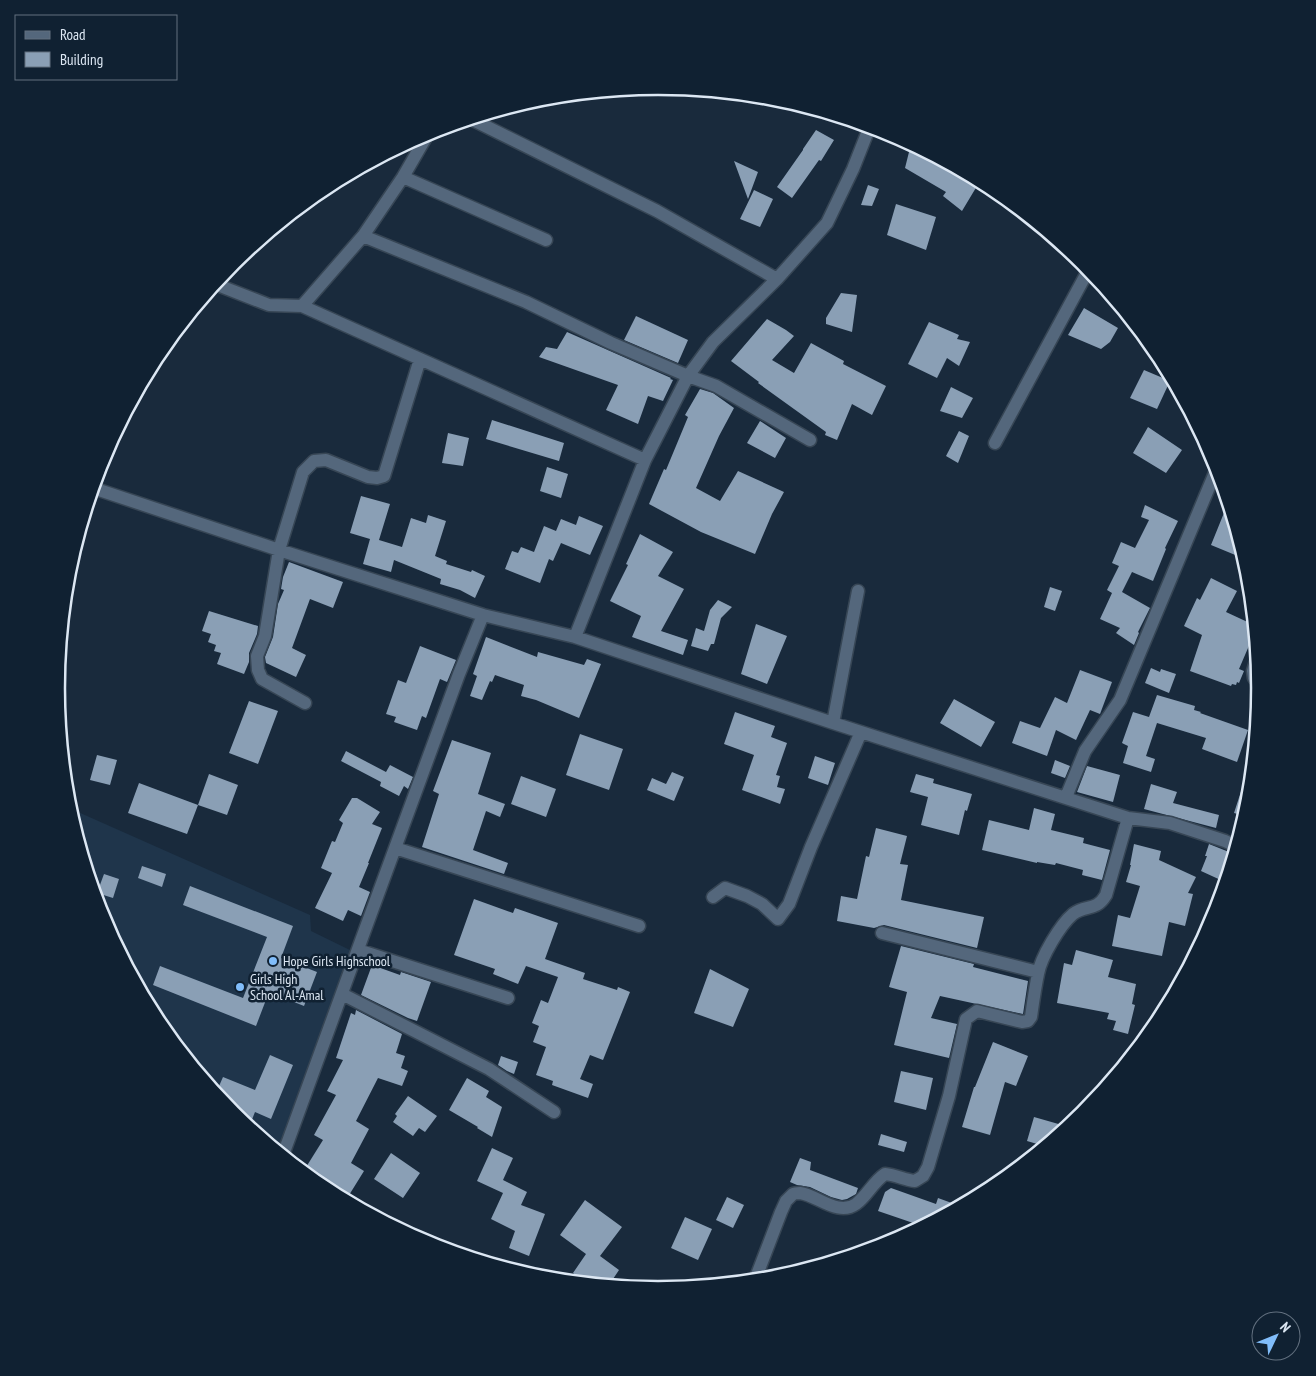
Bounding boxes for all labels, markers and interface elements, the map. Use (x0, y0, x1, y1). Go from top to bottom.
legend (15, 15, 178, 80)
text: Road (60, 25, 86, 44)
text: Building (60, 50, 103, 69)
place label: Hope Girls Highschool (283, 952, 391, 970)
marker: Hope Girls Highschool (267, 955, 279, 967)
place label: Girls High School Al-Amal (250, 970, 324, 1004)
marker: Girls High School Al-Amal (234, 981, 246, 993)
north arrow (1251, 1311, 1301, 1361)
text: N (1276, 1318, 1295, 1336)

